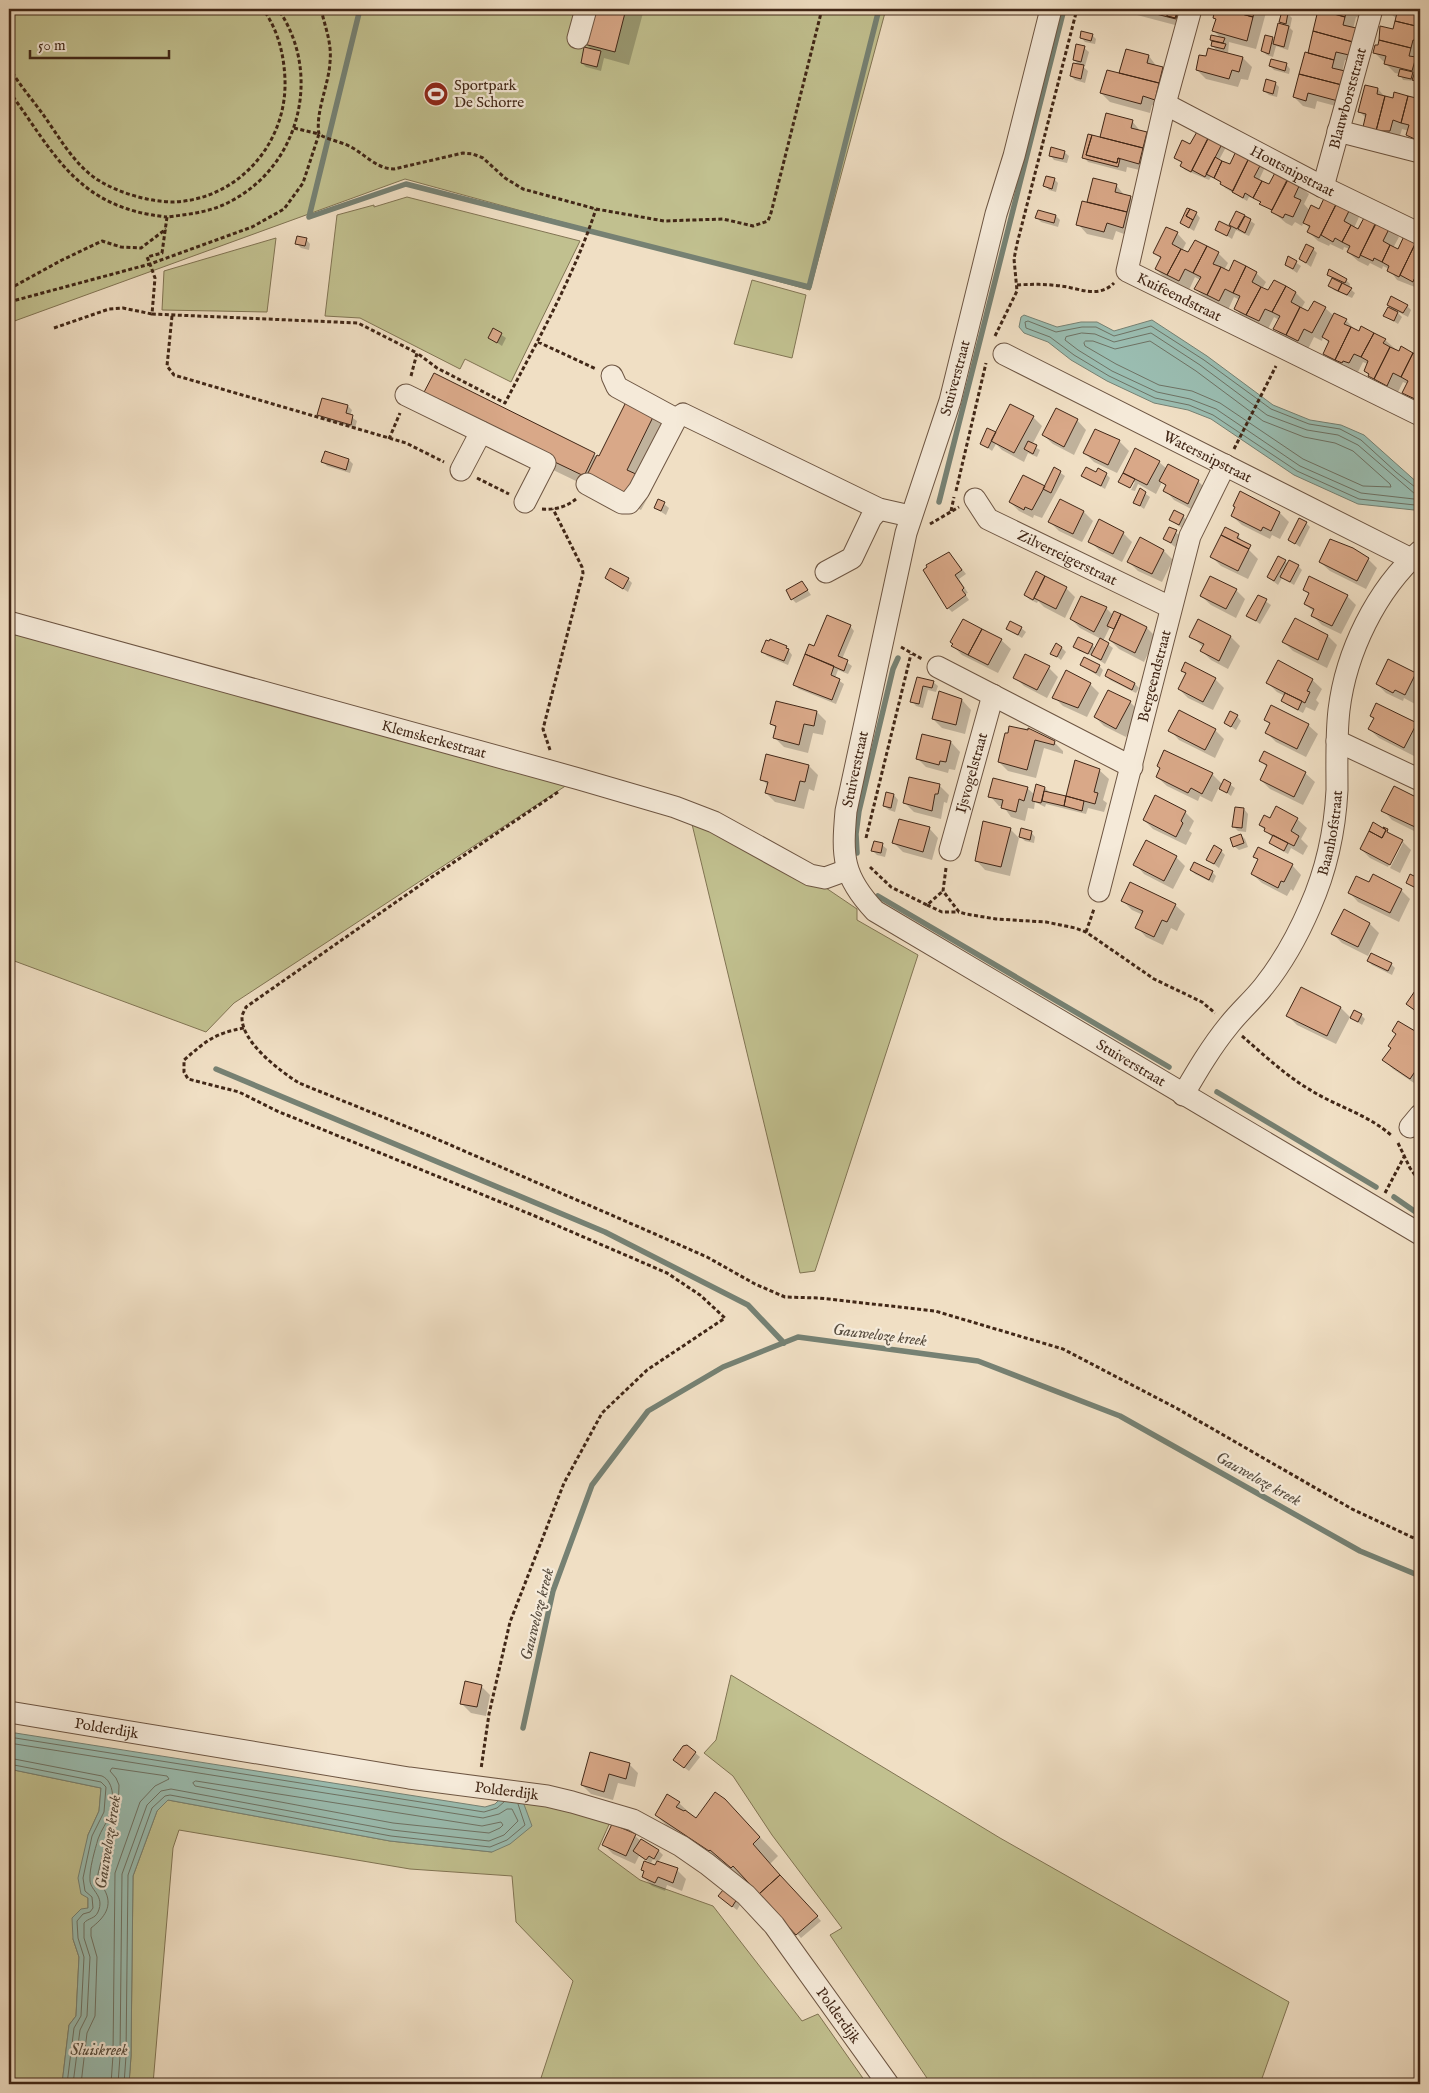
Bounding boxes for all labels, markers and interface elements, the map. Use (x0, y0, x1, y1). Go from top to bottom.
scale bar (30, 28, 169, 60)
text: 50 m (38, 36, 66, 55)
street label: Blauwborststraat (1325, 46, 1371, 151)
place label: Sportpark De Schorre (454, 76, 524, 112)
sports icon: Sportpark De Schorre (423, 81, 449, 107)
street label: Houtsnipstraat (1247, 141, 1338, 201)
street label: Kuifeendstraat (1134, 268, 1224, 326)
street label: Stuiverstraat (936, 338, 975, 418)
street label: Watersnipstraat (1160, 427, 1255, 487)
street label: Zilverreigerstraat (1014, 526, 1120, 590)
street label: Bergeendstraat (1134, 628, 1176, 724)
street label: Klemskerkestraat (380, 716, 489, 763)
street label: Stuiverstraat (838, 729, 873, 809)
street label: Ijsvogelstraat (952, 730, 992, 816)
street label: Baanhofstraat (1313, 790, 1347, 878)
street label: Stuiverstraat (1093, 1035, 1169, 1091)
water label: Gauweloze kreek (832, 1320, 928, 1352)
water label: Gauweloze kreek (1212, 1448, 1305, 1512)
water label: Gauweloze kreek (517, 1566, 559, 1663)
street label: Polderdijk (73, 1714, 141, 1743)
street label: Polderdijk (474, 1778, 541, 1805)
water label: Gauweloze kreek (92, 1793, 126, 1891)
street label: Polderdijk (812, 1984, 865, 2048)
water label: Sluiskreek (70, 2041, 128, 2061)

